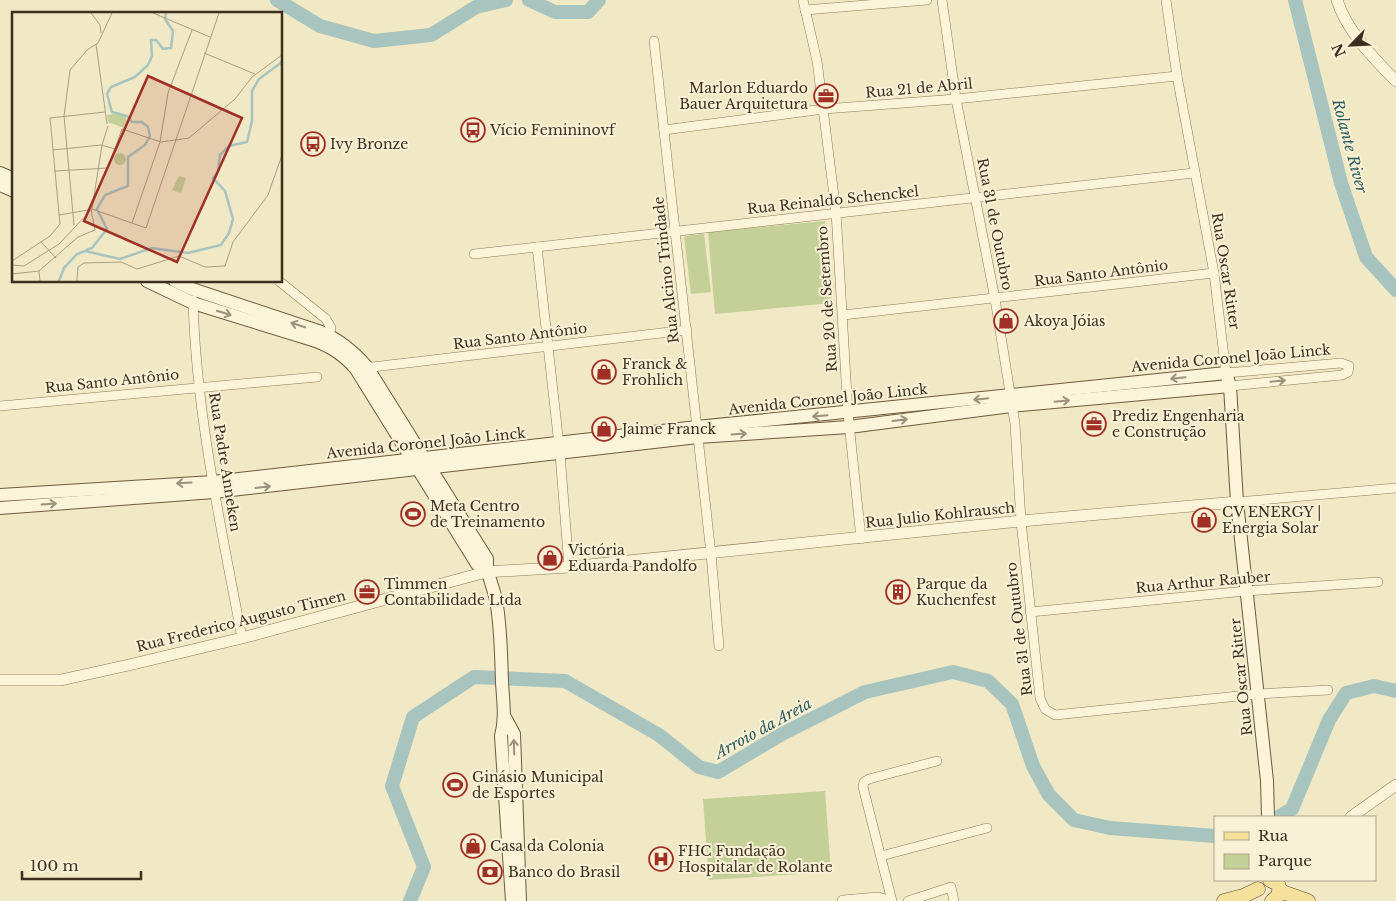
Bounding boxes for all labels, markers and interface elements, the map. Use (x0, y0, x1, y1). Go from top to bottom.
inset map (12, 12, 282, 282)
north arrow (1326, 20, 1376, 70)
text: N (1328, 41, 1350, 60)
street label: Rua 21 de Abril (865, 74, 974, 102)
place label: Marlon Eduardo Bauer Arquitetura (679, 79, 808, 113)
office icon: Marlon Eduardo Bauer Arquitetura (813, 83, 839, 109)
water label: Rolante River (1328, 96, 1372, 196)
bus stop icon: Vício Femininovf (460, 117, 486, 143)
place label: Vício Femininovf (489, 121, 617, 139)
bus stop icon: Ivy Bronze (300, 131, 326, 157)
place label: Ivy Bronze (330, 135, 408, 153)
street label: Rua 31 de Outubro (973, 156, 1017, 292)
street label: Rua Reinaldo Schenckel (746, 182, 920, 218)
street label: Rua Alcino Trindade (649, 196, 683, 344)
street label: Rua Oscar Ritter (1208, 211, 1244, 331)
street label: Rua 20 de Setembro (813, 225, 841, 373)
street label: Rua Santo Antônio (1033, 256, 1169, 290)
one-way arrow (216, 308, 232, 318)
shop icon: Akoya Jóias (993, 308, 1019, 334)
place label: Akoya Jóias (1023, 312, 1105, 330)
one-way arrow (290, 319, 306, 329)
street label: Rua Santo Antônio (452, 319, 588, 353)
street label: Avenida Coronel João Linck (1130, 340, 1332, 376)
place label: Franck & Frohlich (622, 355, 688, 389)
shop icon: Franck & Frohlich (591, 359, 617, 385)
street label: Rua Santo Antônio (44, 365, 180, 397)
one-way arrow (1170, 373, 1186, 383)
one-way arrow (1270, 376, 1286, 386)
street label: Avenida Coronel João Linck (727, 380, 929, 419)
street label: Rua Padre Anneken (205, 391, 245, 533)
one-way arrow (974, 394, 990, 404)
one-way arrow (1053, 396, 1069, 406)
place label: Prediz Engenharia e Construção (1112, 407, 1245, 441)
one-way arrow (812, 411, 828, 421)
office icon: Prediz Engenharia e Construção (1081, 411, 1107, 437)
one-way arrow (892, 415, 908, 425)
shop icon: Jaime Franck (591, 416, 617, 442)
place label: Jaime Franck (620, 420, 716, 438)
street label: Avenida Coronel João Linck (325, 424, 527, 463)
one-way arrow (730, 430, 746, 439)
one-way arrow (177, 479, 193, 488)
one-way arrow (255, 482, 271, 492)
place label: Meta Centro de Treinamento (430, 497, 545, 531)
street label: Rua Julio Kohlrausch (864, 498, 1016, 532)
one-way arrow (40, 500, 56, 509)
sports icon: Meta Centro de Treinamento (400, 501, 426, 527)
place label: CV ENERGY | Energia Solar (1222, 503, 1321, 537)
shop icon: CV ENERGY | Energia Solar (1191, 507, 1217, 533)
place label: Victória Eduarda Pandolfo (567, 541, 697, 575)
shop icon: Victória Eduarda Pandolfo (537, 545, 563, 571)
street label: Rua 31 de Outubro (1002, 561, 1036, 697)
street label: Rua Arthur Rauber (1135, 567, 1272, 597)
place label: Timmen Contabilidade Ltda (384, 575, 522, 609)
place label: Parque da Kuchenfest (916, 575, 997, 609)
office icon: Timmen Contabilidade Ltda (354, 579, 380, 605)
building icon: Parque da Kuchenfest (885, 579, 911, 605)
street label: Rua Frederico Augusto Timen (134, 586, 348, 656)
street label: Rua Oscar Ritter (1226, 617, 1256, 737)
water label: Arroio da Areia (709, 694, 815, 763)
one-way arrow (509, 740, 519, 756)
place label: Ginásio Municipal de Esportes (472, 768, 604, 802)
sports icon: Ginásio Municipal de Esportes (442, 772, 468, 798)
legend (1214, 816, 1376, 881)
text: Rua (1258, 826, 1289, 845)
shop icon: Casa da Colonia (460, 833, 486, 859)
place label: Casa da Colonia (490, 837, 605, 855)
place label: FHC Fundação Hospitalar de Rolante (678, 842, 833, 876)
hospital icon: FHC Fundação Hospitalar de Rolante (648, 846, 674, 872)
scale bar (22, 848, 141, 880)
text: Parque (1258, 851, 1312, 870)
text: 100 m (30, 856, 79, 875)
bank icon: Banco do Brasil (477, 859, 503, 885)
place label: Banco do Brasil (508, 863, 621, 881)

